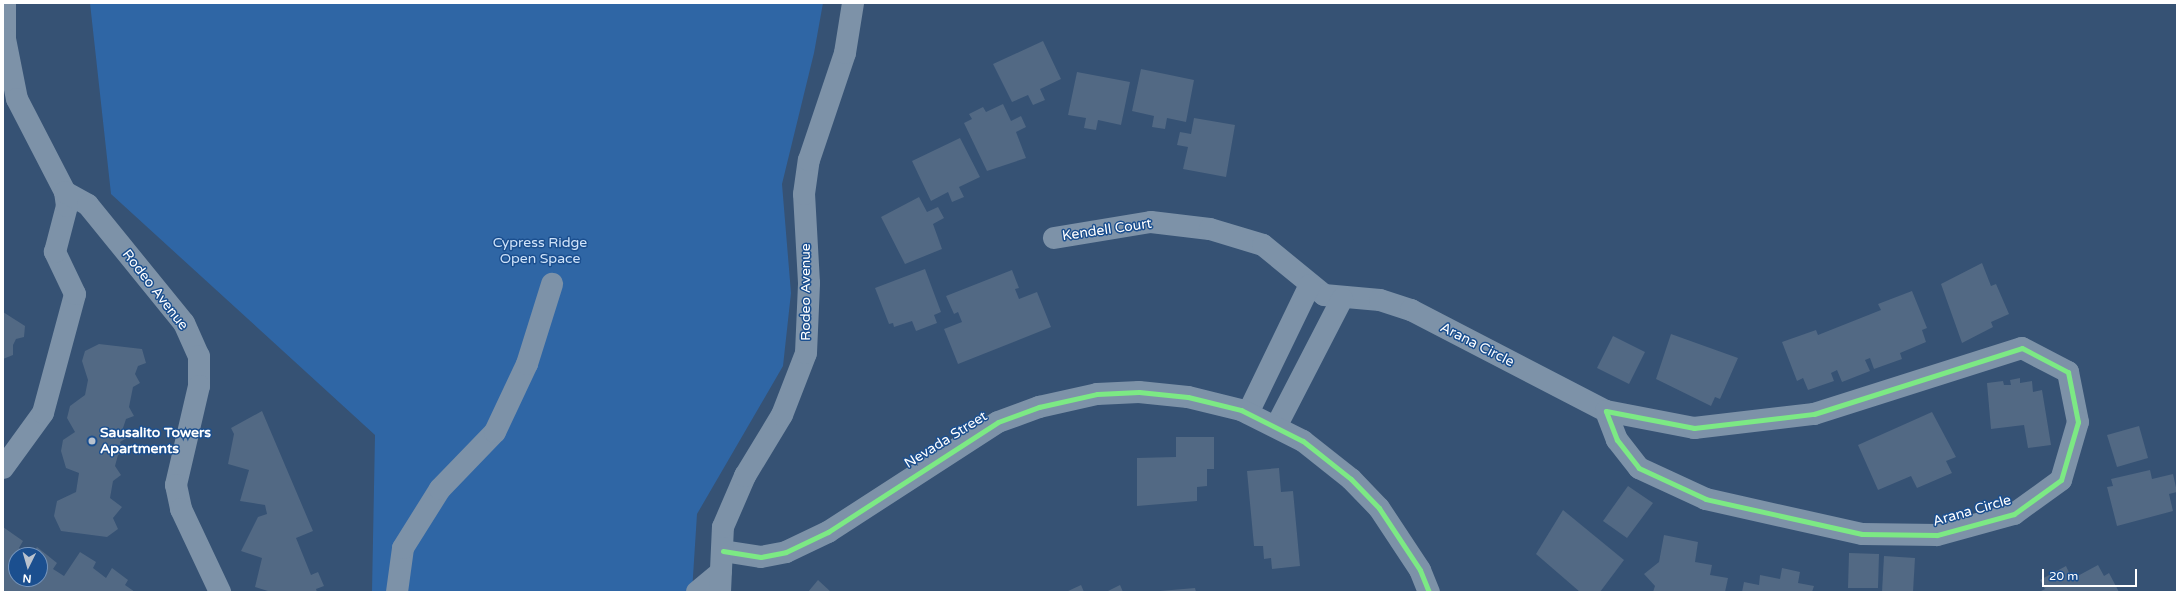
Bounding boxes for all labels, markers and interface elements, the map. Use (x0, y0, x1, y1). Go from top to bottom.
street label: Kendell Court (1061, 215, 1153, 245)
park label: Cypress Ridge Open Space (493, 235, 587, 268)
street label: Rodeo Avenue (798, 243, 814, 341)
street label: Rodeo Avenue (118, 246, 192, 334)
street label: Arana Circle (1437, 319, 1517, 371)
street label: Nevada Street (901, 408, 991, 472)
place label: Sausalito Towers Apartments (100, 425, 211, 458)
marker: Sausalito Towers Apartments (87, 436, 97, 446)
street label: Arana Circle (1931, 492, 2013, 530)
north arrow (8, 547, 48, 587)
scale bar (2044, 561, 2139, 587)
text: 20 m (2049, 569, 2078, 583)
text: N (22, 572, 32, 585)

